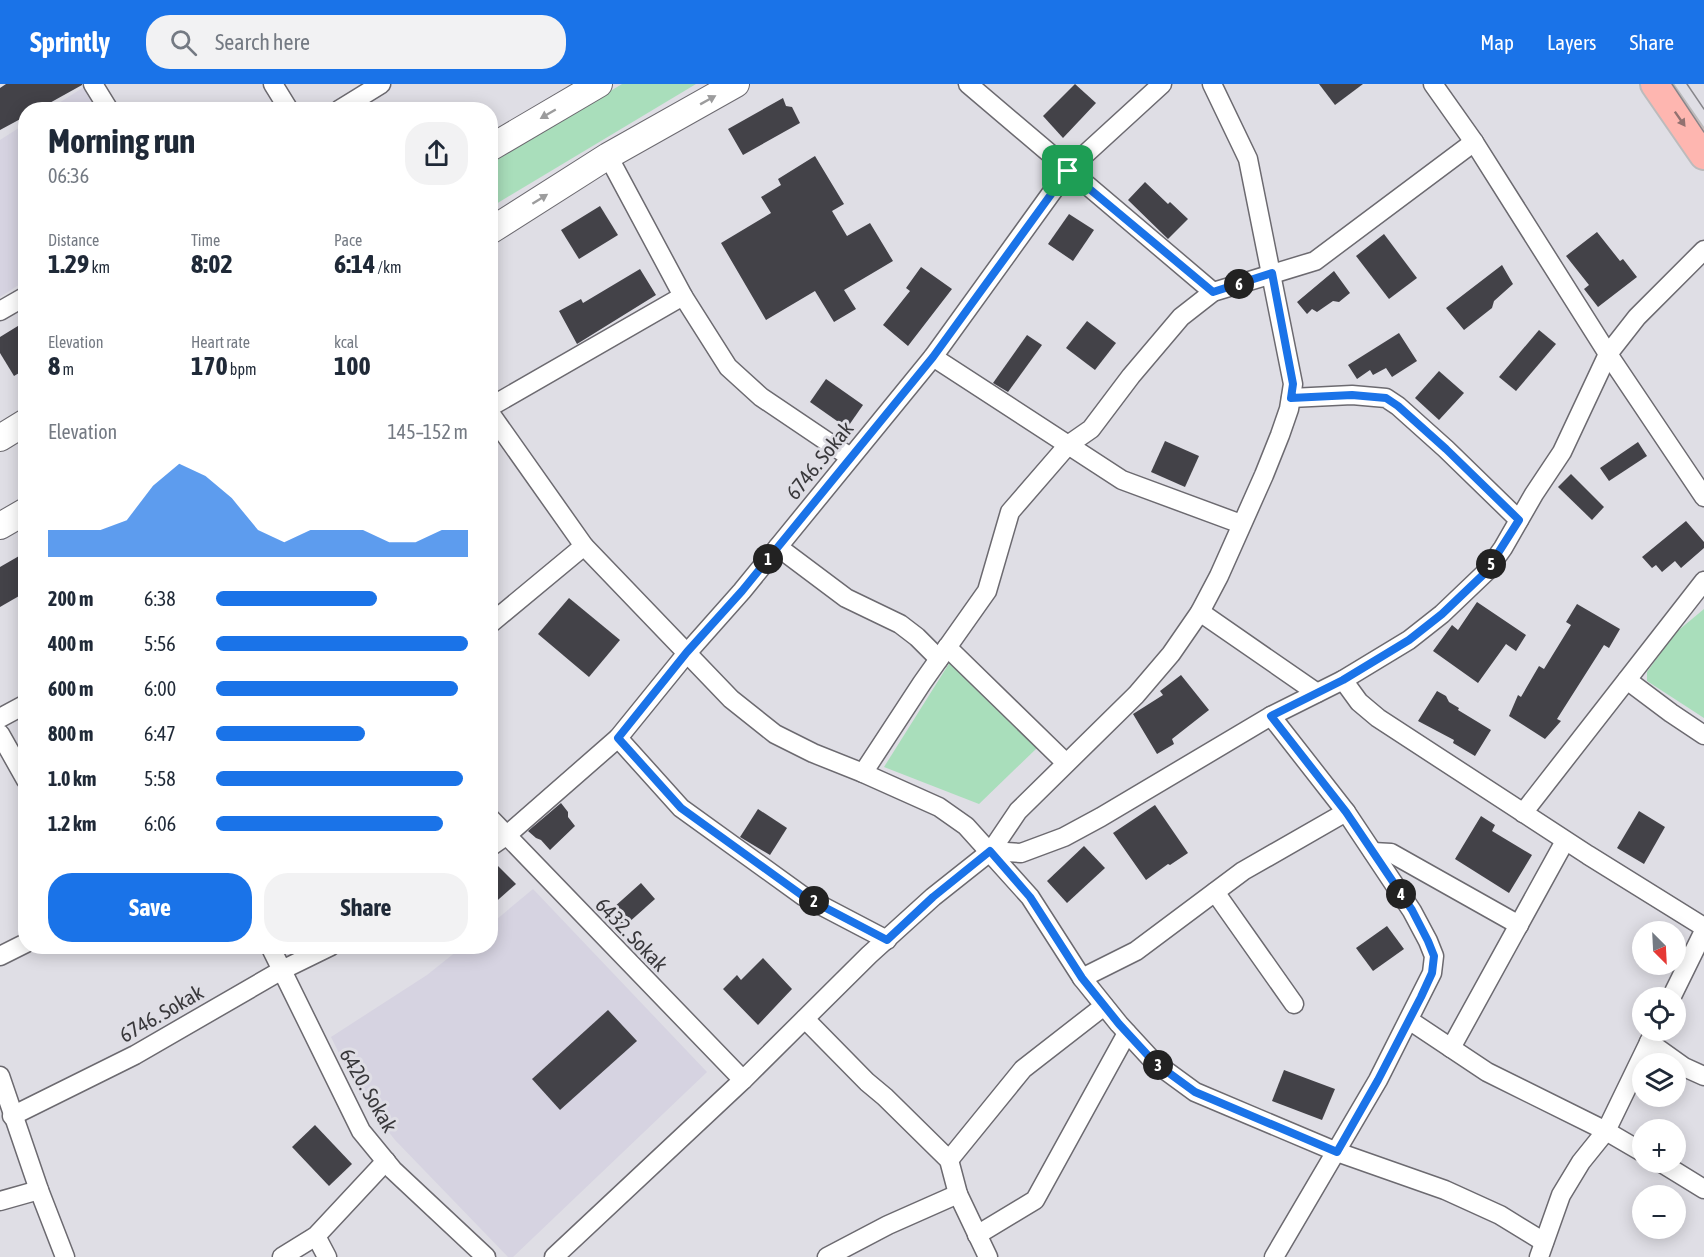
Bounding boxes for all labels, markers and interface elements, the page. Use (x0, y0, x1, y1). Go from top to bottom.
search box (146, 15, 566, 69)
text: Sprintly (30, 26, 110, 58)
icon: search (167, 26, 200, 59)
text: Search here (215, 29, 310, 55)
text: Map (1480, 30, 1514, 54)
text: Layers (1547, 30, 1597, 54)
text: Share (1630, 30, 1674, 54)
one-way arrow (699, 95, 716, 105)
one-way arrow (540, 108, 556, 119)
one-way arrow (1674, 111, 1686, 127)
text: Morning run (48, 122, 195, 160)
button: share (405, 122, 468, 185)
pin (1042, 145, 1093, 196)
icon: arrive (1051, 154, 1084, 187)
text: 06:36 (48, 164, 89, 187)
one-way arrow (532, 193, 548, 204)
text: Distance (48, 231, 99, 249)
text: Time (191, 231, 220, 249)
text: Pace (334, 231, 362, 249)
text: 1.29 (48, 249, 89, 279)
text: 8:02 (191, 249, 233, 279)
text: 6:14 (334, 249, 375, 279)
text: km (89, 258, 110, 276)
text: /km (375, 258, 401, 276)
pin: 6 (1224, 269, 1254, 299)
text: 6 (1235, 275, 1243, 293)
text: Elevation (48, 333, 103, 351)
text: Heart rate (191, 333, 250, 351)
text: kcal (334, 333, 358, 351)
text: 8 (48, 351, 60, 381)
text: 170 (191, 351, 228, 381)
text: 100 (334, 351, 371, 381)
text: m (60, 360, 74, 378)
text: bpm (228, 360, 257, 378)
street label: 6746. Sokak (780, 416, 858, 504)
text: Elevation (48, 420, 117, 443)
text: 145–152 m (387, 420, 468, 443)
pin: 1 (753, 544, 783, 574)
pin: 5 (1476, 549, 1506, 579)
text: 1 (764, 550, 772, 568)
text: 5 (1487, 555, 1495, 573)
text: 200 m (48, 587, 93, 610)
text: 6:38 (144, 587, 176, 610)
text: 400 m (48, 632, 93, 655)
text: 5:56 (144, 632, 176, 655)
text: 600 m (48, 677, 93, 700)
text: 6:00 (144, 677, 176, 700)
text: 800 m (48, 722, 93, 745)
text: 6:47 (144, 722, 176, 745)
text: 1.0 km (48, 767, 96, 790)
text: 5:58 (144, 767, 176, 790)
text: 1.2 km (48, 812, 96, 835)
text: 6:06 (144, 812, 176, 835)
button: Save (48, 873, 252, 942)
button: Share (264, 873, 468, 942)
pin: 4 (1386, 879, 1416, 909)
text: 4 (1397, 885, 1405, 903)
pin: 2 (799, 886, 829, 916)
street label: 6432. Sokak (591, 892, 673, 976)
text: 2 (810, 892, 818, 910)
north arrow (1632, 921, 1686, 975)
map controls (1632, 921, 1686, 1239)
street label: 6746. Sokak (115, 979, 207, 1047)
button: locate (1632, 987, 1686, 1041)
street label: 6420. Sokak (335, 1044, 403, 1136)
pin: 3 (1143, 1050, 1173, 1080)
button: layers (1632, 1053, 1686, 1107)
text: 3 (1154, 1056, 1162, 1074)
button: + (1632, 1119, 1686, 1173)
button: − (1632, 1185, 1686, 1239)

